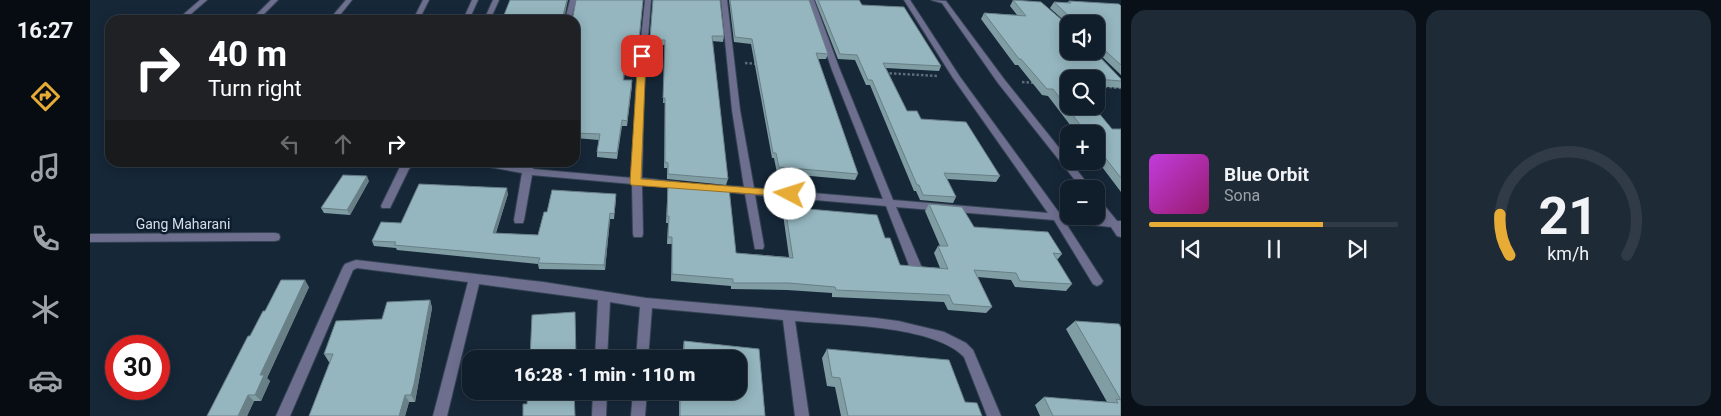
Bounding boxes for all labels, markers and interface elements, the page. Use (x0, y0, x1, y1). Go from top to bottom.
map controls (1060, 15, 1105, 225)
button: sound (1060, 15, 1105, 60)
text: 16:27 (17, 18, 73, 43)
text: 40 m (208, 34, 287, 75)
icon: right (125, 35, 190, 100)
pin (621, 35, 663, 77)
icon: arrive (628, 42, 656, 70)
button: search (1060, 70, 1105, 115)
text: Turn right (208, 76, 302, 101)
icon: directions (28, 79, 63, 114)
button: + (1060, 125, 1105, 170)
icon: left (276, 130, 304, 158)
icon: ahead (329, 130, 357, 158)
icon: right (382, 130, 410, 158)
icon: music (28, 150, 63, 185)
text: Blue Orbit (1224, 163, 1309, 186)
position arrow (763, 167, 815, 219)
button: − (1060, 180, 1105, 225)
text: Sona (1224, 186, 1260, 205)
text: 21 (1539, 186, 1598, 247)
street label: Gang Maharani (136, 216, 230, 232)
icon: phone (28, 221, 63, 256)
icon: previous (1177, 235, 1205, 263)
icon: pause (1260, 235, 1288, 263)
icon: next (1343, 235, 1371, 263)
text: km/h (1548, 243, 1589, 264)
icon: climate (28, 292, 63, 327)
speed limit sign: 30 (105, 335, 170, 400)
icon: car (28, 363, 63, 398)
text: 16:28 · 1 min · 110 m (513, 363, 696, 386)

